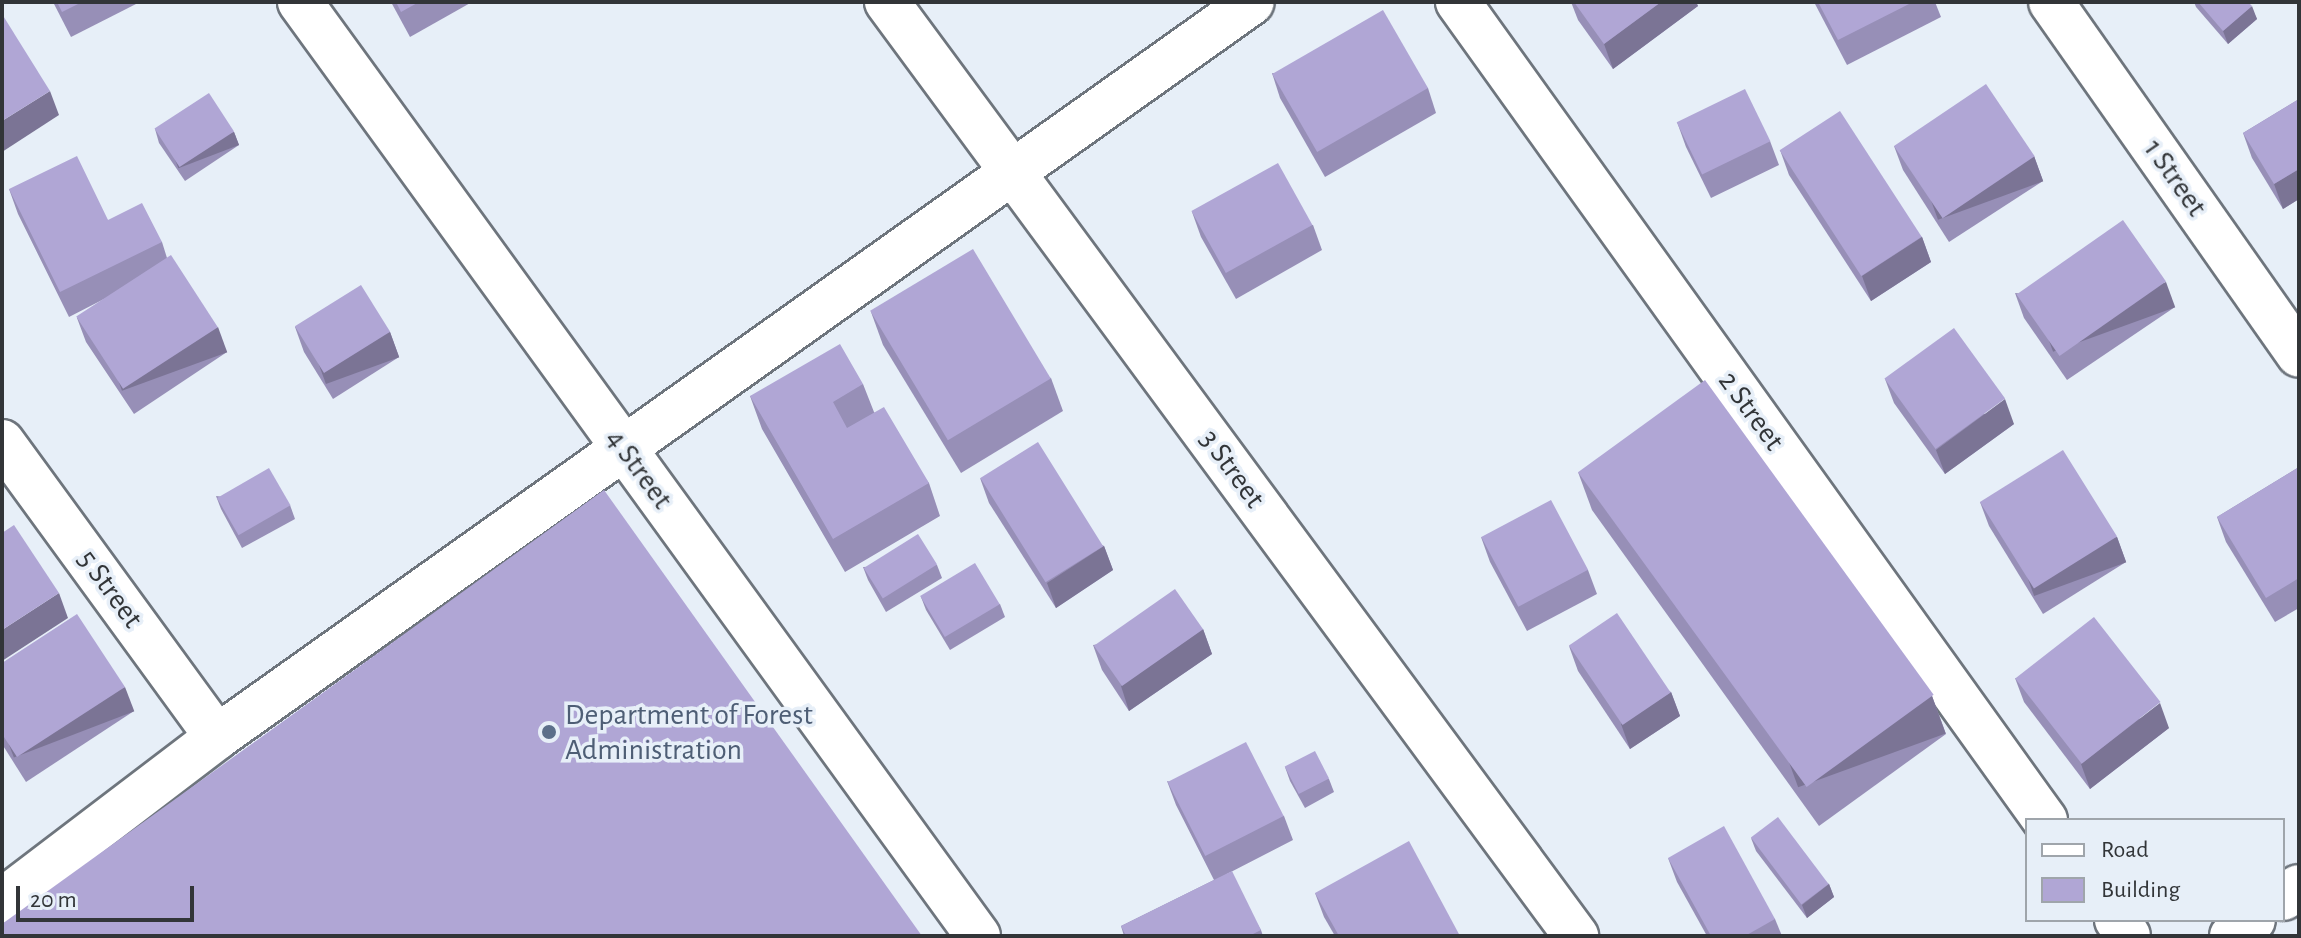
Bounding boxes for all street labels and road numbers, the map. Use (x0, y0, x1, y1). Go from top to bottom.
street label: 1 Street (2136, 132, 2214, 224)
street label: 2 Street (1710, 364, 1792, 458)
street label: 4 Street (598, 422, 680, 516)
street label: 3 Street (1192, 423, 1272, 515)
street label: 5 Street (70, 543, 150, 635)

